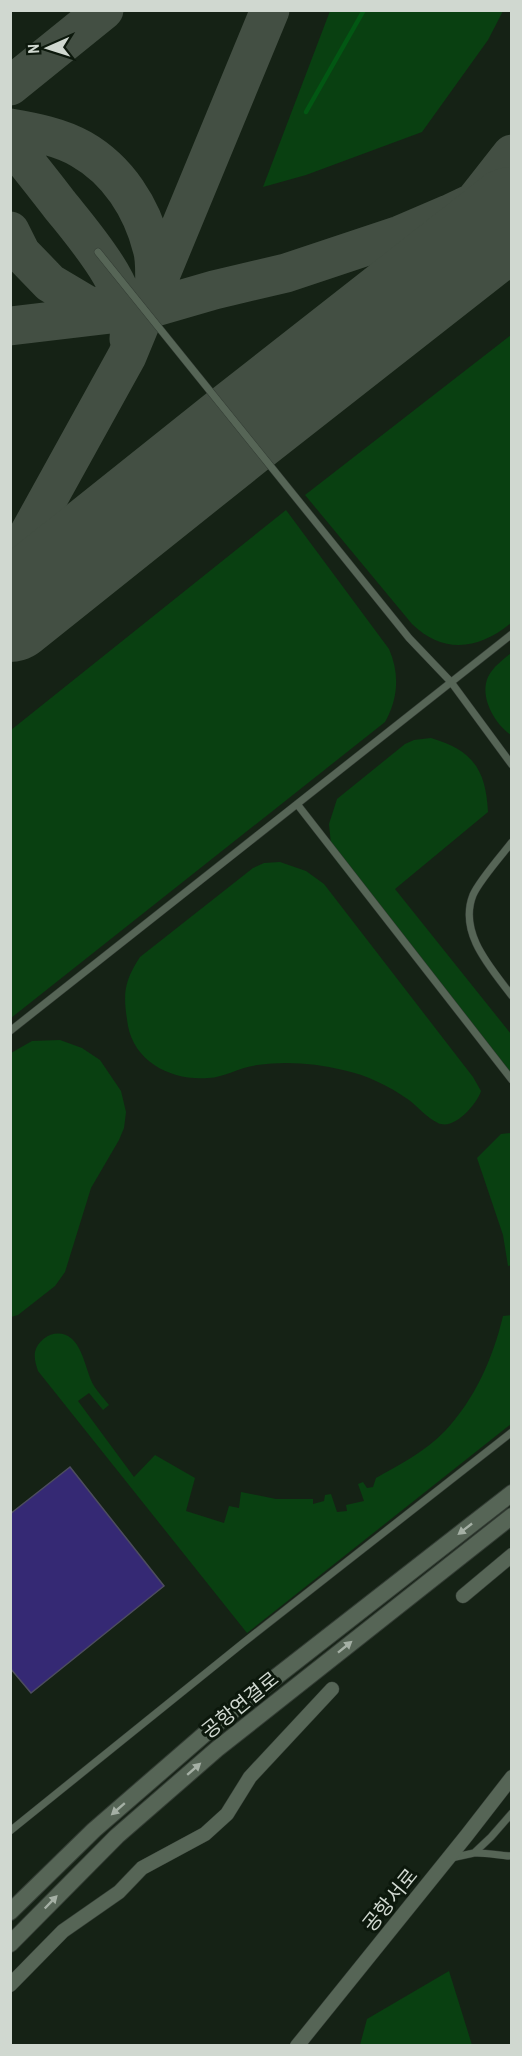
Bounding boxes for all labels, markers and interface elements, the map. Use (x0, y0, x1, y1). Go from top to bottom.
north arrow (18, 18, 78, 78)
text: N (22, 43, 44, 54)
one-way arrow (458, 1522, 473, 1534)
one-way arrow (338, 1641, 353, 1654)
street label: 공항연결로 (195, 1665, 284, 1744)
one-way arrow (186, 1763, 201, 1776)
one-way arrow (110, 1803, 126, 1816)
street label: 공항서로 (356, 1863, 423, 1937)
one-way arrow (44, 1896, 58, 1910)

